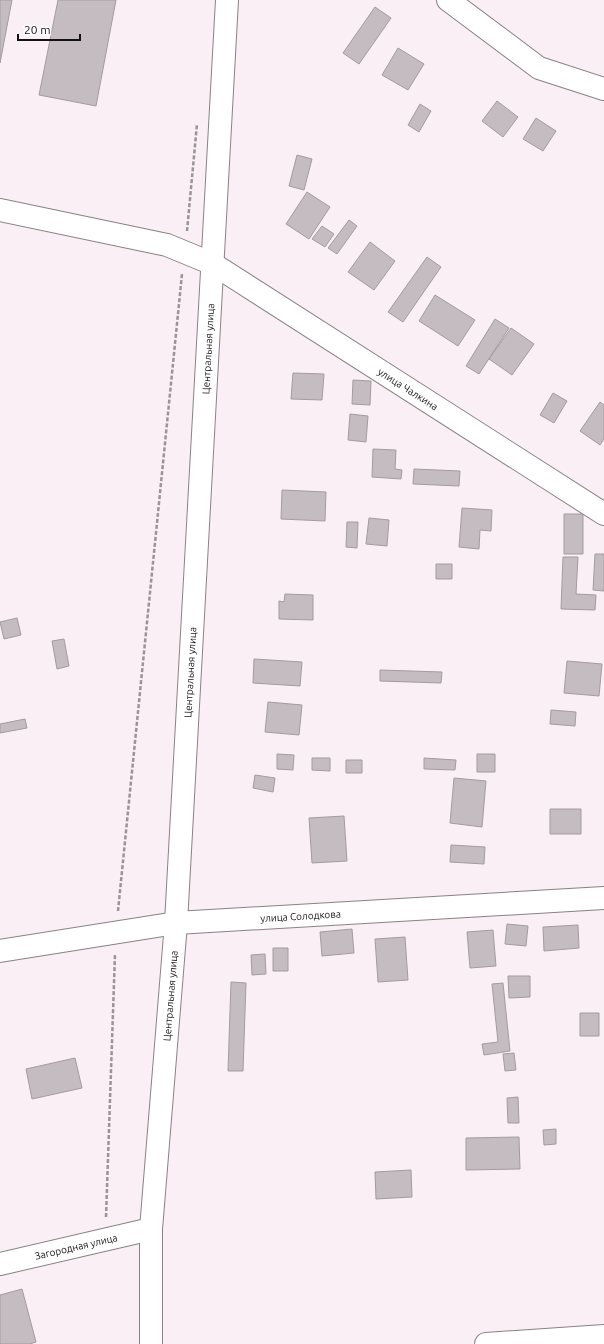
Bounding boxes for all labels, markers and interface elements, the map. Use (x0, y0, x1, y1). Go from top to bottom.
scale bar (18, 16, 80, 42)
text: 20 m (24, 23, 51, 36)
street label: Центральная улица (200, 303, 216, 395)
street label: улица Чалкина (376, 366, 440, 412)
street label: Центральная улица (182, 627, 198, 718)
street label: улица Солодкова (260, 908, 341, 924)
street label: Центральная улица (161, 950, 180, 1042)
street label: Загородная улица (34, 1232, 118, 1262)

